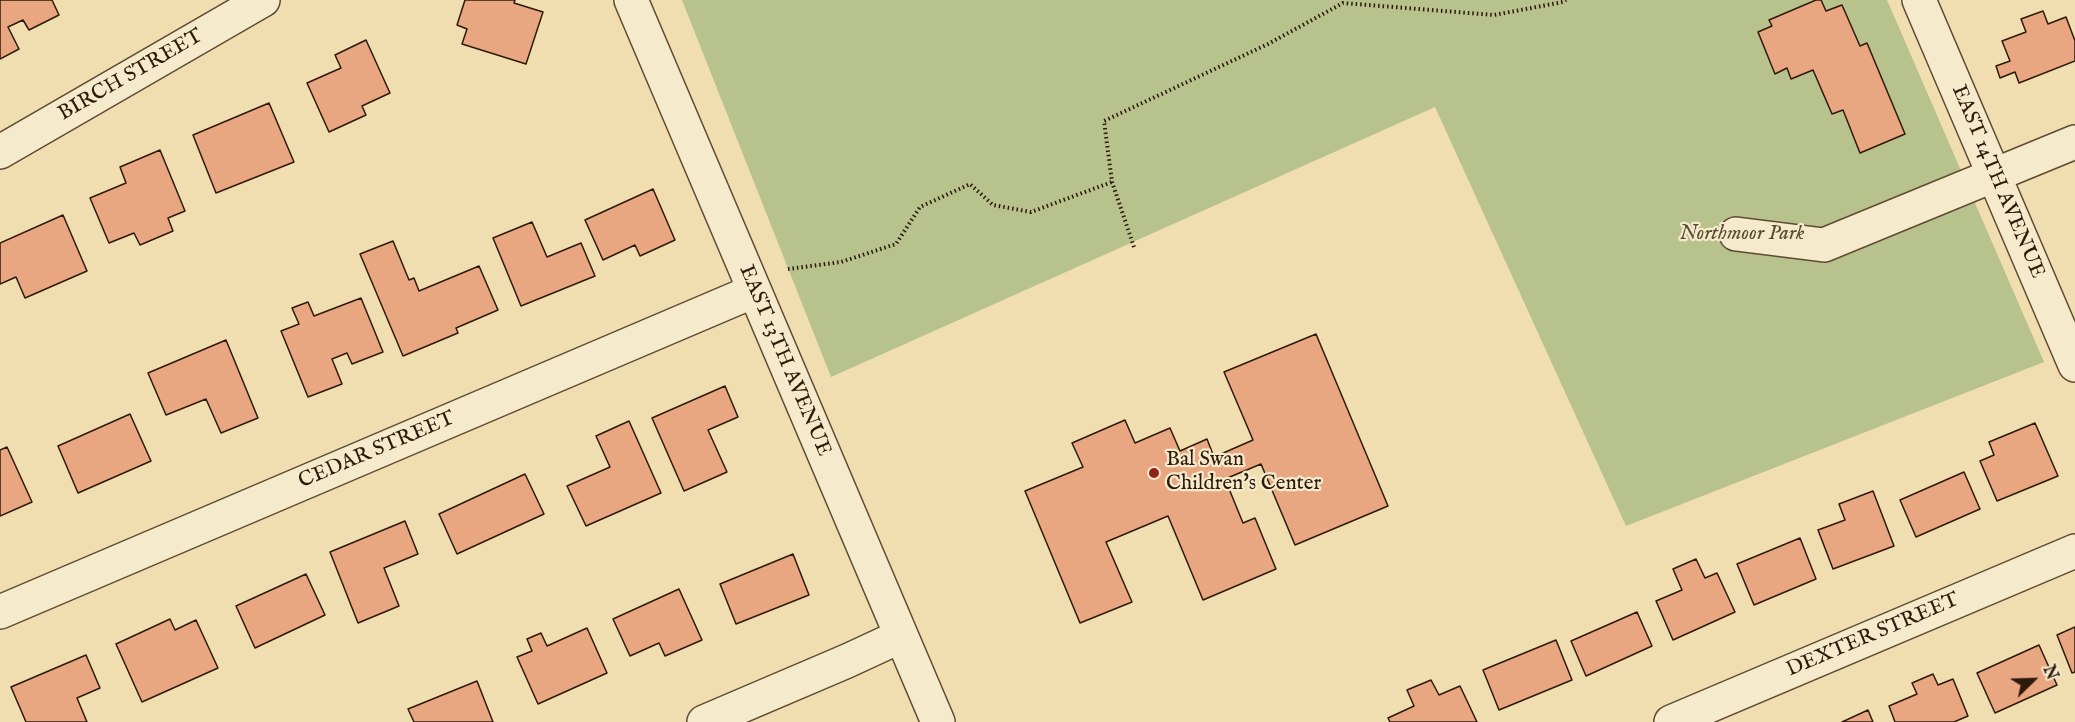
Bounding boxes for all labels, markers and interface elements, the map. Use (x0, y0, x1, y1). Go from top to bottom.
street label: BIRCH STREET (54, 25, 208, 127)
street label: EAST 14TH AVENUE (1945, 82, 2049, 282)
park label: Northmoor Park (1680, 222, 1804, 248)
street label: EAST 13TH AVENUE (732, 262, 836, 460)
street label: CEDAR STREET (295, 407, 459, 495)
place label: Bal Swan Children's Center (1166, 448, 1321, 498)
marker: Bal Swan Children's Center (1147, 466, 1161, 480)
street label: DEXTER STREET (1783, 588, 1963, 684)
north arrow (2003, 650, 2063, 710)
text: N (2038, 663, 2061, 683)

